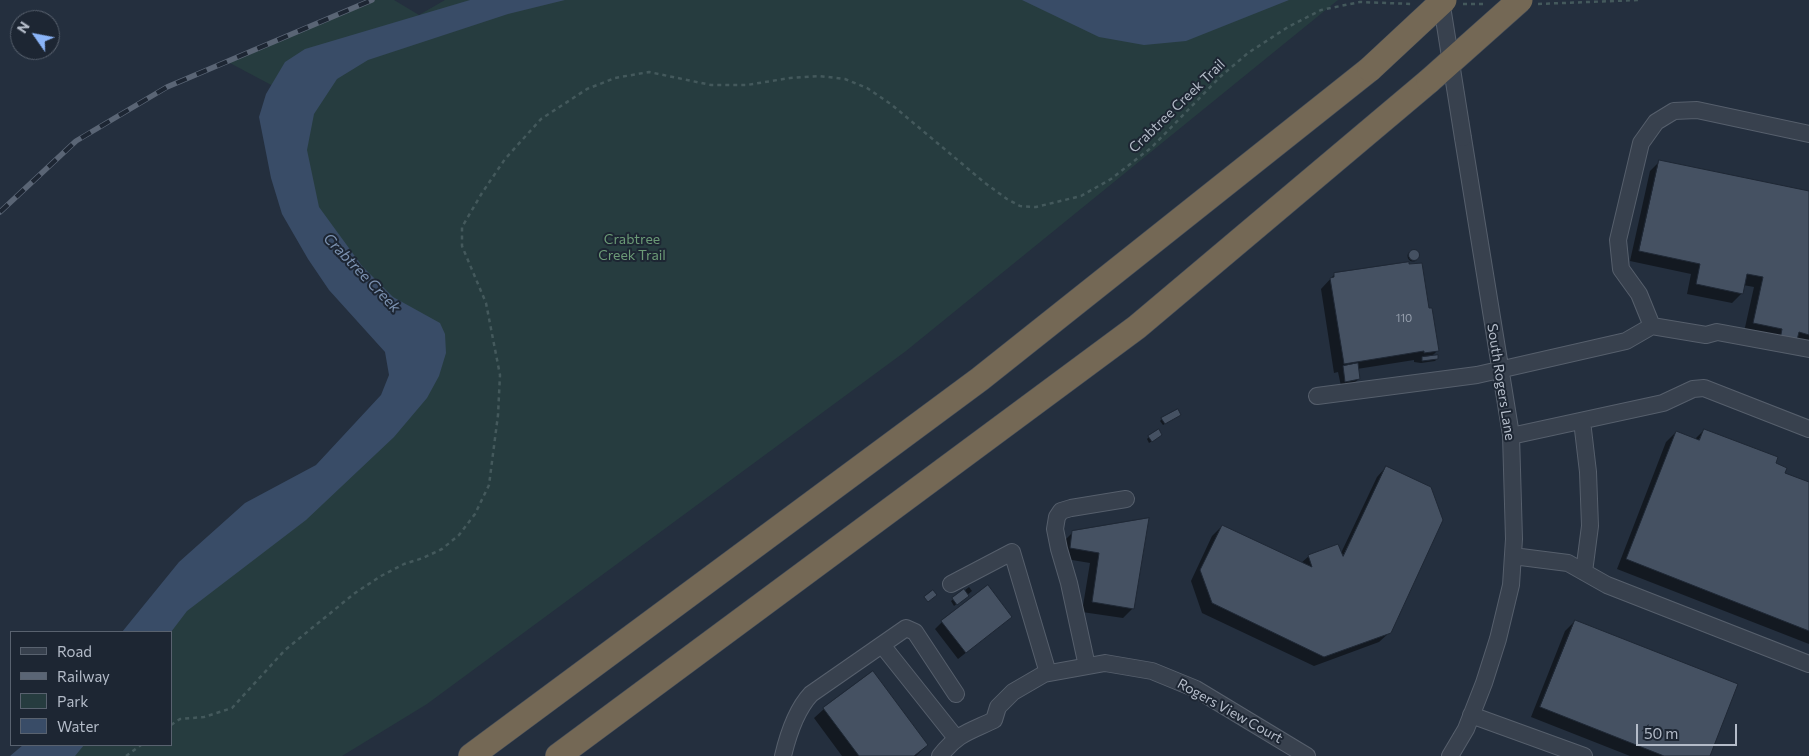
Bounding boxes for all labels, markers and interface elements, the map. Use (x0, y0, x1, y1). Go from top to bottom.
north arrow (10, 10, 60, 60)
text: N (13, 18, 33, 36)
street label: Crabtree Creek Trail (1126, 56, 1228, 156)
water label: Crabtree Creek (320, 230, 404, 316)
park label: Crabtree Creek Trail (598, 231, 666, 264)
house number: 110 (1396, 311, 1412, 325)
street label: South Rogers Lane (1483, 322, 1519, 442)
legend (10, 631, 172, 746)
text: Road (57, 642, 92, 660)
text: Railway (57, 667, 110, 685)
street label: Rogers View Court (1174, 675, 1286, 747)
text: Park (57, 692, 88, 710)
scale bar (1639, 714, 1740, 746)
text: Water (57, 717, 99, 735)
text: 50 m (1644, 724, 1678, 742)

